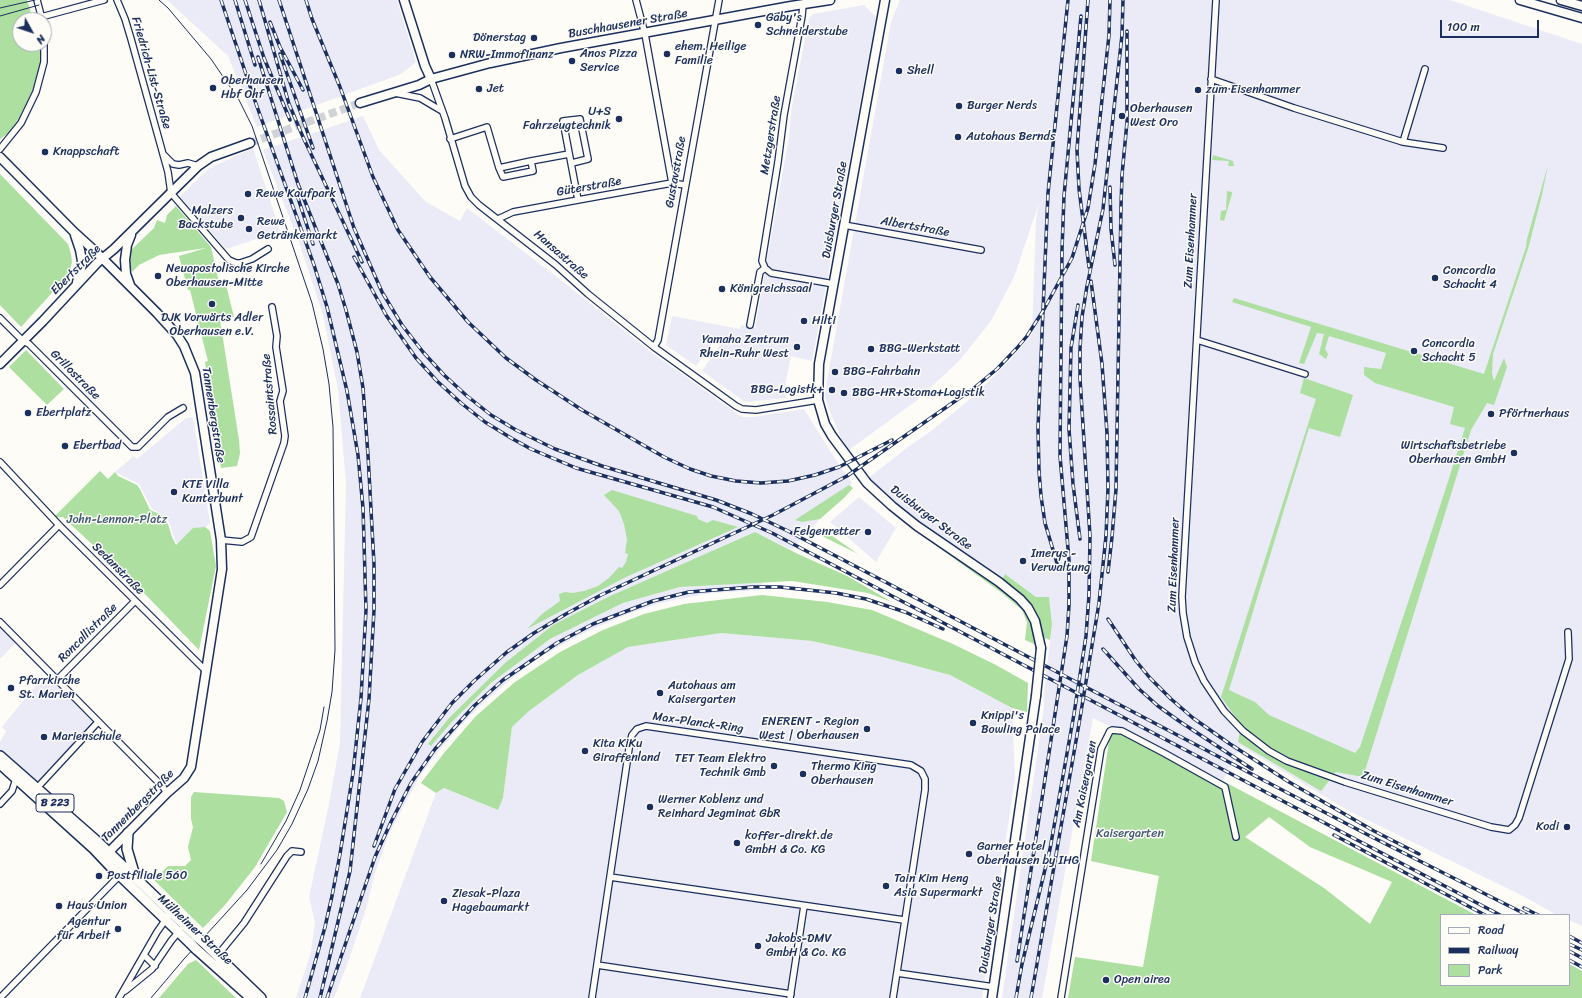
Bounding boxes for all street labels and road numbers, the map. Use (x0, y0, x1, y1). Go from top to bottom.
street label: Buschhausener Straße (567, 6, 689, 42)
street label: Friedrich-List-Straße (128, 15, 174, 131)
street label: Metzgerstraße (758, 94, 784, 176)
street label: Gustavstraße (663, 135, 689, 209)
street label: Duisburger Straße (819, 160, 851, 260)
street label: Güterstraße (556, 174, 622, 200)
street label: Zum Eisenhammer (1181, 193, 1201, 289)
street label: Albertstraße (880, 214, 950, 240)
street label: Hansastraße (531, 227, 591, 283)
street label: Ebertstraße (48, 242, 104, 298)
street label: Grillostraße (47, 347, 103, 403)
street label: Rossaintstraße (259, 353, 281, 435)
street label: Tannenbergstraße (198, 366, 228, 464)
street label: Duisburger Straße (887, 483, 975, 553)
street label: Zum Eisenhammer (1165, 517, 1183, 613)
street label: Sedanstraße (89, 540, 147, 598)
street label: Roncallistraße (55, 600, 121, 666)
street label: Max-Planck-Ring (652, 709, 744, 737)
street label: Am Kaisergarten (1070, 739, 1100, 829)
street label: Tannenbergstraße (99, 767, 177, 845)
street label: Zum Eisenhammer (1359, 768, 1455, 810)
road number: B 223 (36, 794, 74, 812)
street label: Duisburger Straße (976, 875, 1006, 975)
street label: Mülheimer Straße (155, 892, 235, 968)

